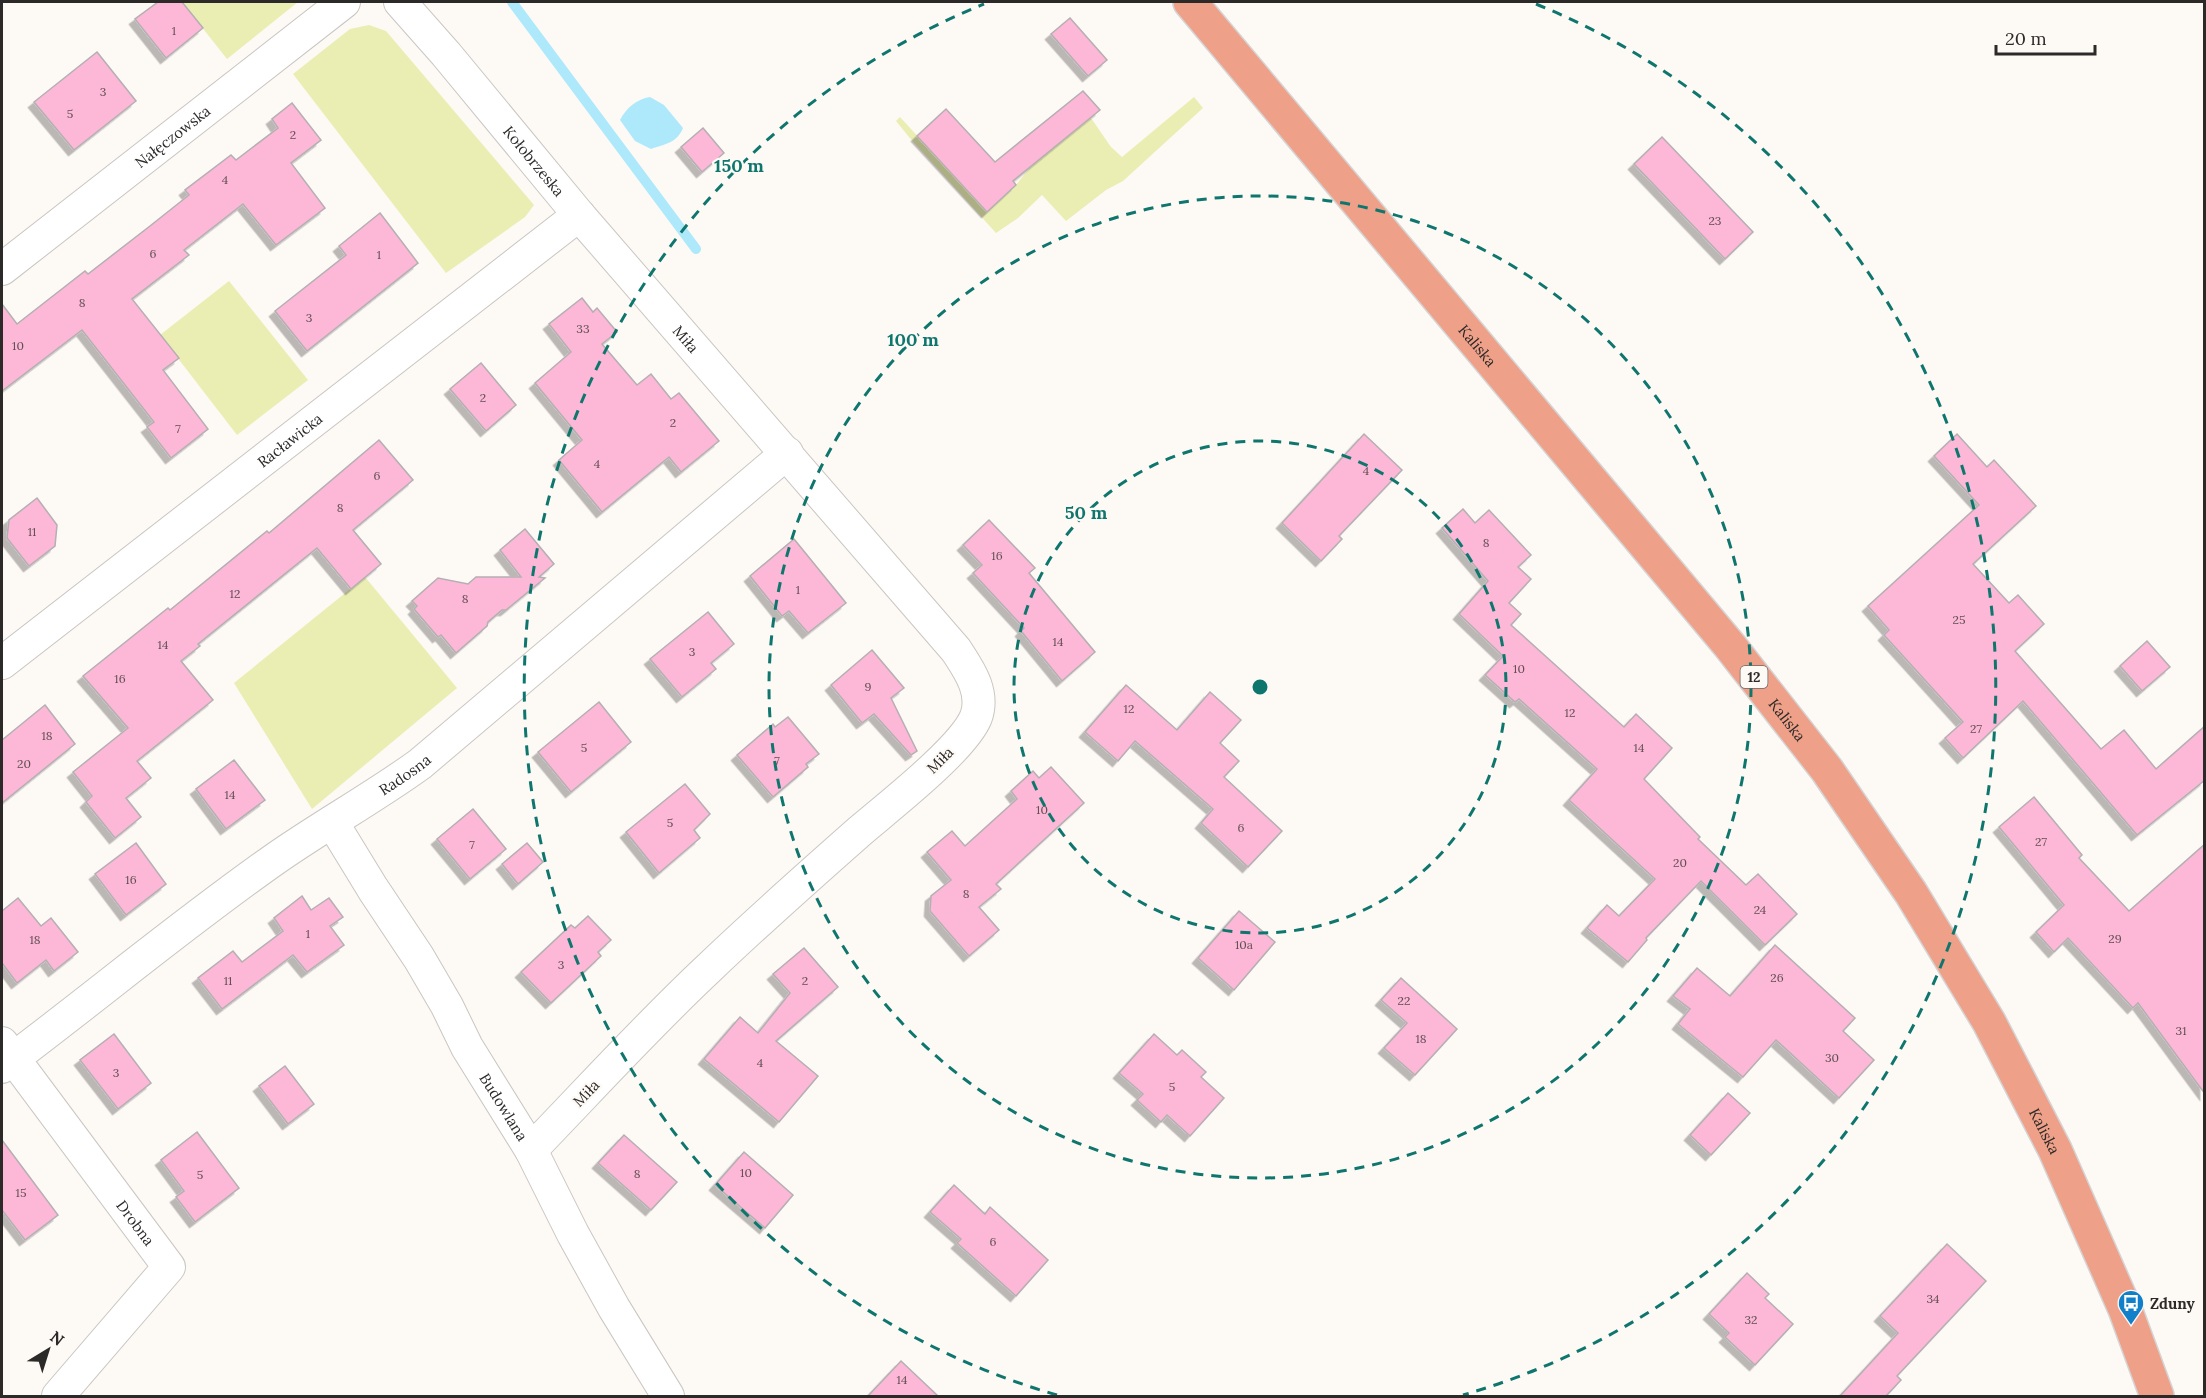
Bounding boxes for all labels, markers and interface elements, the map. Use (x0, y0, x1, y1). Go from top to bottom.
scale bar (1996, 18, 2095, 56)
house number: 1 (172, 23, 176, 38)
text: 20 m (2005, 27, 2047, 50)
house number: 3 (100, 84, 107, 99)
street label: Nałęczowska (131, 101, 214, 171)
house number: 5 (67, 106, 73, 121)
street label: Kołobrzeska (500, 122, 569, 200)
house number: 2 (290, 127, 296, 142)
text: 150 m (714, 154, 764, 177)
house number: 4 (222, 172, 229, 187)
house number: 23 (1709, 213, 1722, 228)
house number: 6 (150, 246, 157, 261)
house number: 1 (377, 247, 381, 262)
house number: 8 (79, 295, 86, 310)
house number: 3 (306, 310, 313, 325)
street label: Kaliska (1455, 320, 1501, 370)
house number: 33 (576, 321, 590, 336)
street label: Miła (669, 321, 703, 357)
text: 100 m (887, 328, 939, 351)
house number: 10 (12, 338, 24, 353)
house number: 2 (480, 390, 486, 405)
street label: Racławicka (253, 408, 326, 471)
house number: 2 (670, 415, 676, 430)
house number: 7 (175, 421, 181, 436)
house number: 4 (594, 456, 601, 471)
house number: 4 (1363, 463, 1370, 478)
house number: 6 (374, 468, 381, 483)
house number: 8 (337, 500, 344, 515)
text: 50 m (1065, 501, 1108, 524)
house number: 11 (28, 524, 36, 539)
house number: 8 (1483, 535, 1490, 550)
house number: 16 (991, 548, 1003, 563)
house number: 1 (796, 582, 800, 597)
house number: 12 (230, 586, 240, 601)
house number: 8 (462, 591, 469, 606)
house number: 25 (1953, 612, 1965, 627)
house number: 14 (1053, 634, 1064, 649)
house number: 14 (158, 637, 169, 652)
house number: 3 (689, 644, 696, 659)
house number: 10 (1513, 661, 1525, 676)
road number: 12 (1740, 666, 1768, 688)
house number: 16 (114, 671, 126, 686)
centre of rings (1250, 677, 1270, 697)
house number: 9 (865, 679, 872, 694)
street label: Kaliska (1765, 695, 1810, 745)
house number: 12 (1124, 701, 1134, 716)
house number: 12 (1565, 705, 1575, 720)
house number: 27 (1970, 721, 1982, 736)
house number: 18 (41, 728, 53, 743)
house number: 5 (581, 740, 587, 755)
house number: 14 (1634, 740, 1645, 755)
street label: Miła (923, 742, 958, 777)
street label: Radosna (375, 750, 435, 799)
house number: 7 (774, 753, 780, 768)
house number: 20 (17, 756, 31, 771)
house number: 14 (225, 787, 236, 802)
house number: 10 (1036, 802, 1048, 817)
house number: 5 (667, 815, 673, 830)
house number: 6 (1238, 820, 1245, 835)
house number: 27 (2035, 834, 2047, 849)
house number: 7 (469, 837, 475, 852)
house number: 20 (1673, 855, 1687, 870)
house number: 16 (125, 872, 137, 887)
house number: 8 (963, 886, 970, 901)
house number: 24 (1754, 902, 1767, 917)
house number: 1 (306, 926, 310, 941)
house number: 29 (2108, 931, 2122, 946)
house number: 18 (29, 932, 41, 947)
house number: 10a (1235, 937, 1253, 952)
house number: 3 (558, 957, 565, 972)
house number: 26 (1770, 970, 1784, 985)
house number: 11 (224, 973, 232, 988)
house number: 2 (802, 973, 808, 988)
house number: 22 (1398, 993, 1410, 1008)
house number: 31 (2175, 1023, 2187, 1038)
house number: 18 (1415, 1031, 1427, 1046)
house number: 30 (1825, 1050, 1839, 1065)
house number: 4 (757, 1055, 764, 1070)
house number: 3 (113, 1065, 120, 1080)
street label: Budowlana (476, 1069, 533, 1144)
street label: Miła (569, 1075, 604, 1110)
house number: 5 (1169, 1079, 1175, 1094)
street label: Kaliska (2025, 1105, 2065, 1157)
house number: 10 (740, 1165, 752, 1180)
house number: 8 (634, 1166, 641, 1181)
house number: 5 (197, 1167, 203, 1182)
house number: 15 (16, 1185, 26, 1200)
street label: Drobna (113, 1196, 159, 1249)
house number: 6 (990, 1234, 997, 1249)
bus stop icon: Zduny (2116, 1288, 2146, 1326)
house number: 34 (1926, 1291, 1940, 1306)
place label: Zduny (2150, 1294, 2196, 1313)
house number: 32 (1744, 1312, 1758, 1327)
north arrow (18, 1320, 78, 1380)
text: N (46, 1326, 68, 1350)
house number: 14 (897, 1372, 908, 1387)

